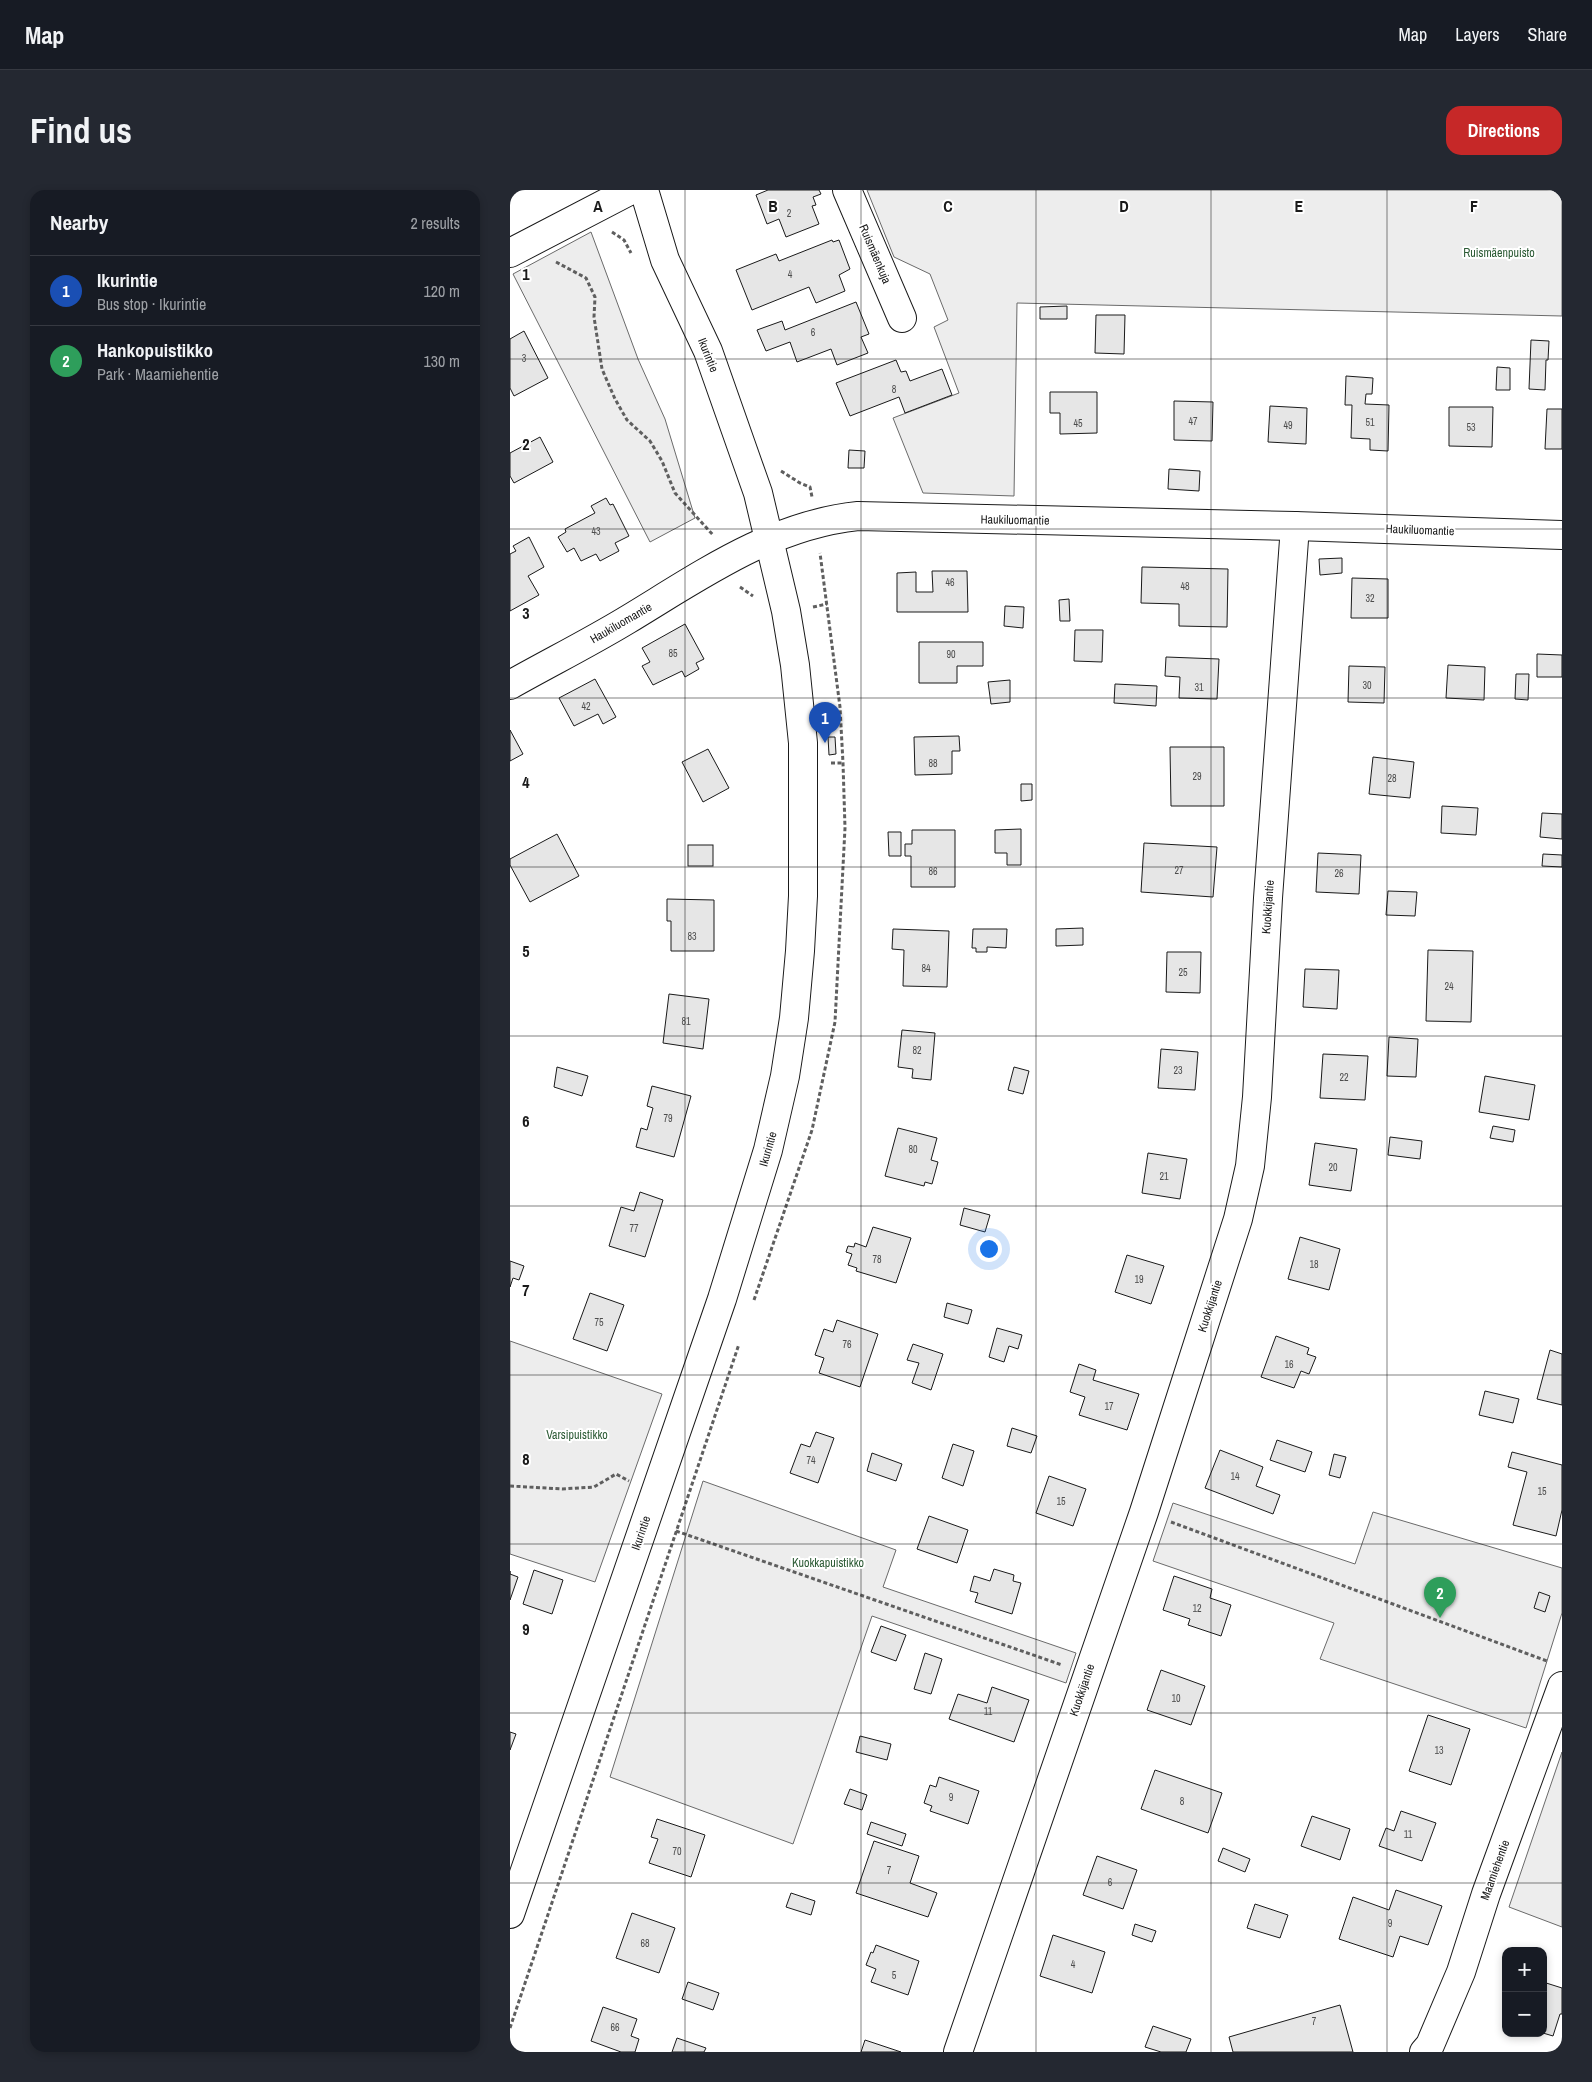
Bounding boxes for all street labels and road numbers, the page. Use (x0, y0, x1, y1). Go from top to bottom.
street label: Ruismäenkuja (855, 222, 895, 287)
street label: Ikurintie (694, 336, 722, 374)
street label: Haukiluomantie (980, 511, 1050, 529)
street label: Haukiluomantie (1385, 521, 1455, 539)
street label: Haukiluomantie (587, 599, 655, 647)
street label: Kuokkijantie (1258, 879, 1278, 935)
street label: Ikurintie (755, 1130, 781, 1168)
street label: Kuokkijantie (1194, 1278, 1226, 1334)
street label: Ikurintie (628, 1514, 654, 1552)
street label: Kuokkijantie (1066, 1662, 1098, 1718)
street label: Maamiehentie (1477, 1838, 1513, 1902)

